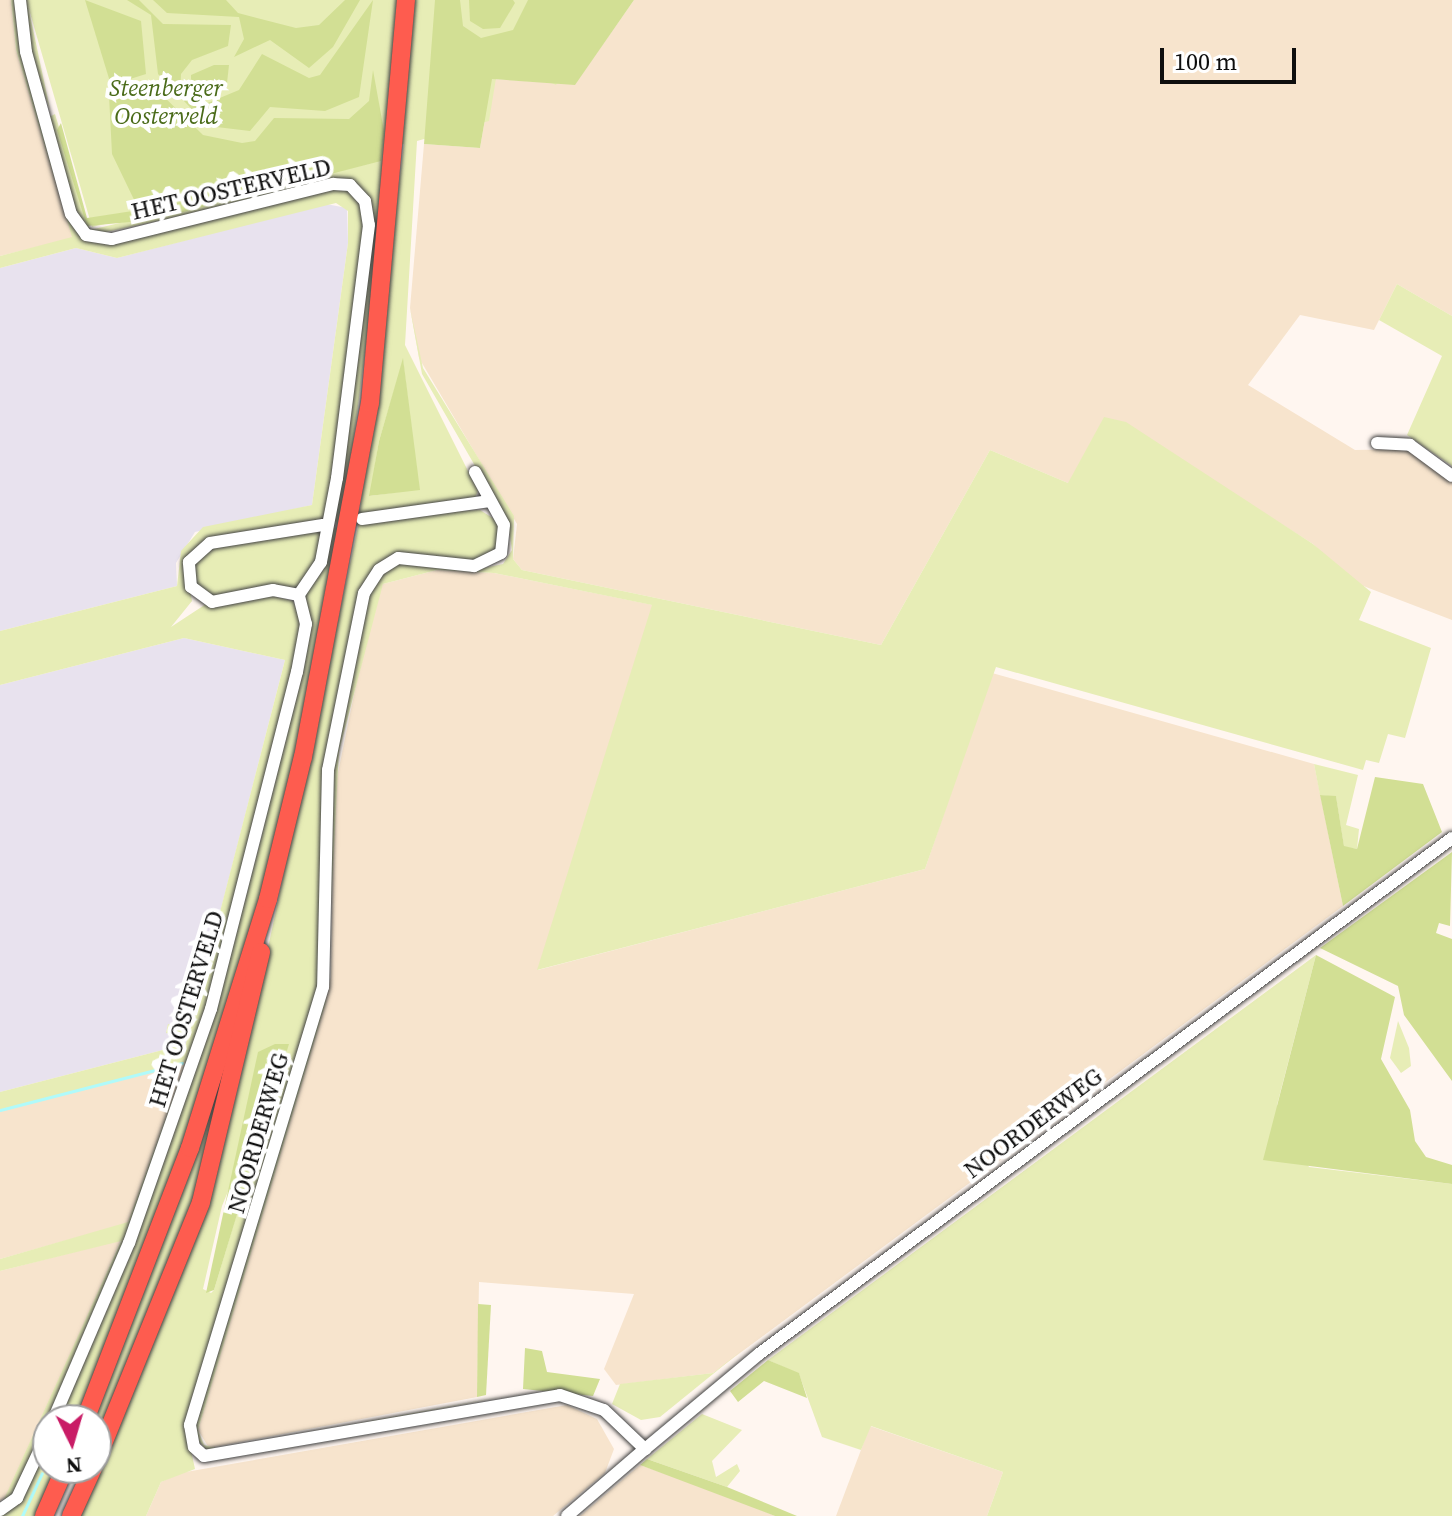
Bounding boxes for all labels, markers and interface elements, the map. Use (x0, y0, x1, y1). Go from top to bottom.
scale bar (1164, 32, 1300, 82)
text: 100 m (1174, 45, 1237, 78)
park label: Steenberger Oosterveld (109, 74, 223, 130)
street label: HET OOSTERVELD (128, 152, 334, 226)
street label: HET OOSTERVELD (142, 907, 230, 1111)
street label: NOORDERWEG (221, 1049, 295, 1217)
street label: NOORDERWEG (958, 1062, 1108, 1184)
north arrow (32, 1404, 112, 1484)
text: N (65, 1450, 83, 1482)

